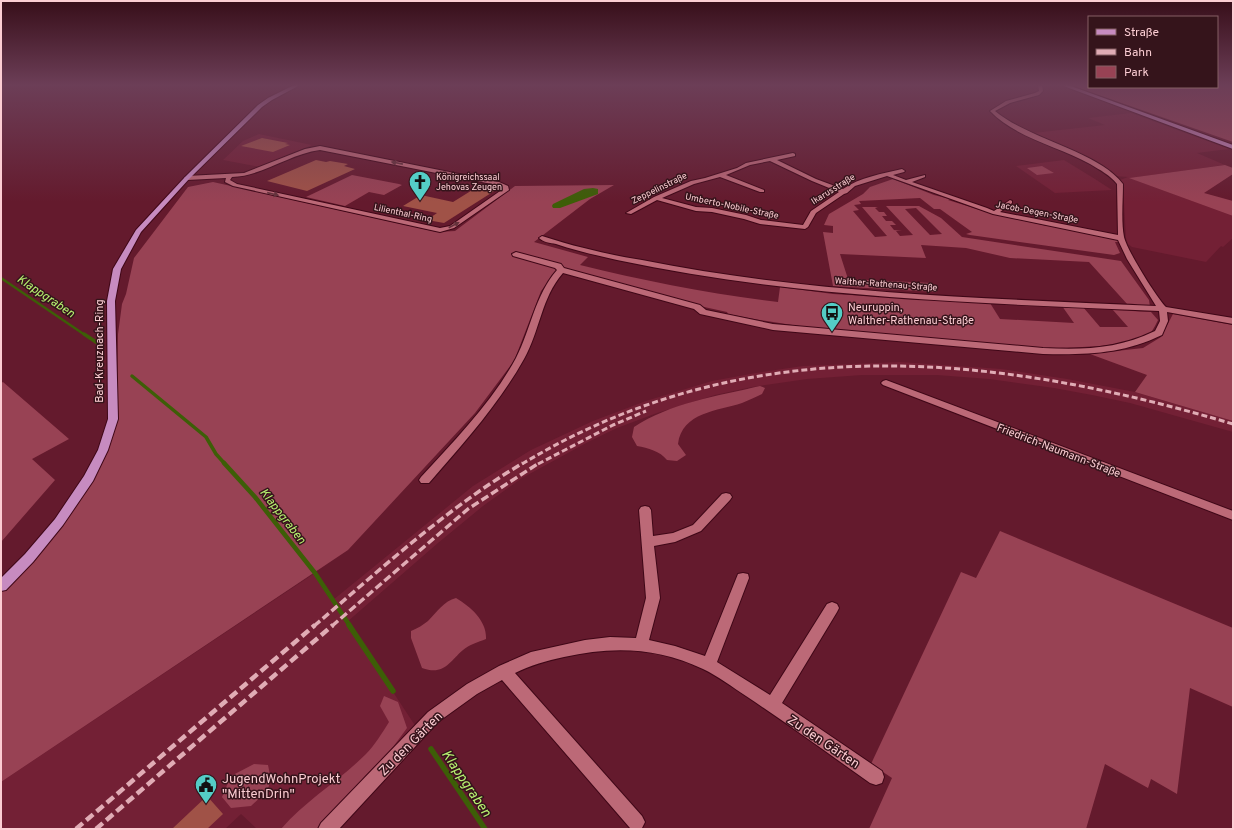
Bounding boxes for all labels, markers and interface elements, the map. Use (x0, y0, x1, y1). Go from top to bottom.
legend (1088, 16, 1218, 88)
text: Straße (1124, 25, 1159, 41)
text: Bahn (1124, 45, 1152, 61)
text: Park (1124, 65, 1149, 81)
one-way arrow (390, 160, 403, 166)
church icon: Königreichssaal Jehovas Zeugen (407, 169, 433, 202)
street label: Zeppelinstraße (630, 170, 689, 207)
place label: Königreichssaal Jehovas Zeugen (436, 172, 502, 193)
street label: Ikarusstraße (809, 172, 857, 207)
one-way arrow (267, 191, 280, 197)
street label: Umberto-Nobile-Straße (684, 191, 780, 222)
street label: Jacob-Degen-Straße (995, 199, 1079, 226)
street label: Lilienthal-Ring (373, 202, 433, 225)
one-way arrow (448, 222, 460, 228)
water label: Klappgraben (13, 272, 78, 322)
street label: Walther-Rathenau-Straße (834, 275, 938, 294)
street label: Bad-Kreuznach-Ring (93, 299, 107, 403)
bus stop icon: Neuruppin, Walther-Rathenau-Straße (819, 300, 845, 333)
place label: Neuruppin, Walther-Rathenau-Straße (848, 301, 974, 328)
street label: Friedrich-Naumann-Straße (995, 421, 1123, 481)
water label: Klappgraben (255, 486, 309, 548)
street label: Zu den Gärten (376, 709, 447, 780)
street label: Zu den Gärten (784, 713, 862, 773)
water label: Klappgraben (437, 747, 495, 821)
public building icon: JugendWohnProjekt "MittenDrin" (193, 772, 219, 805)
place label: JugendWohnProjekt "MittenDrin" (222, 772, 341, 803)

